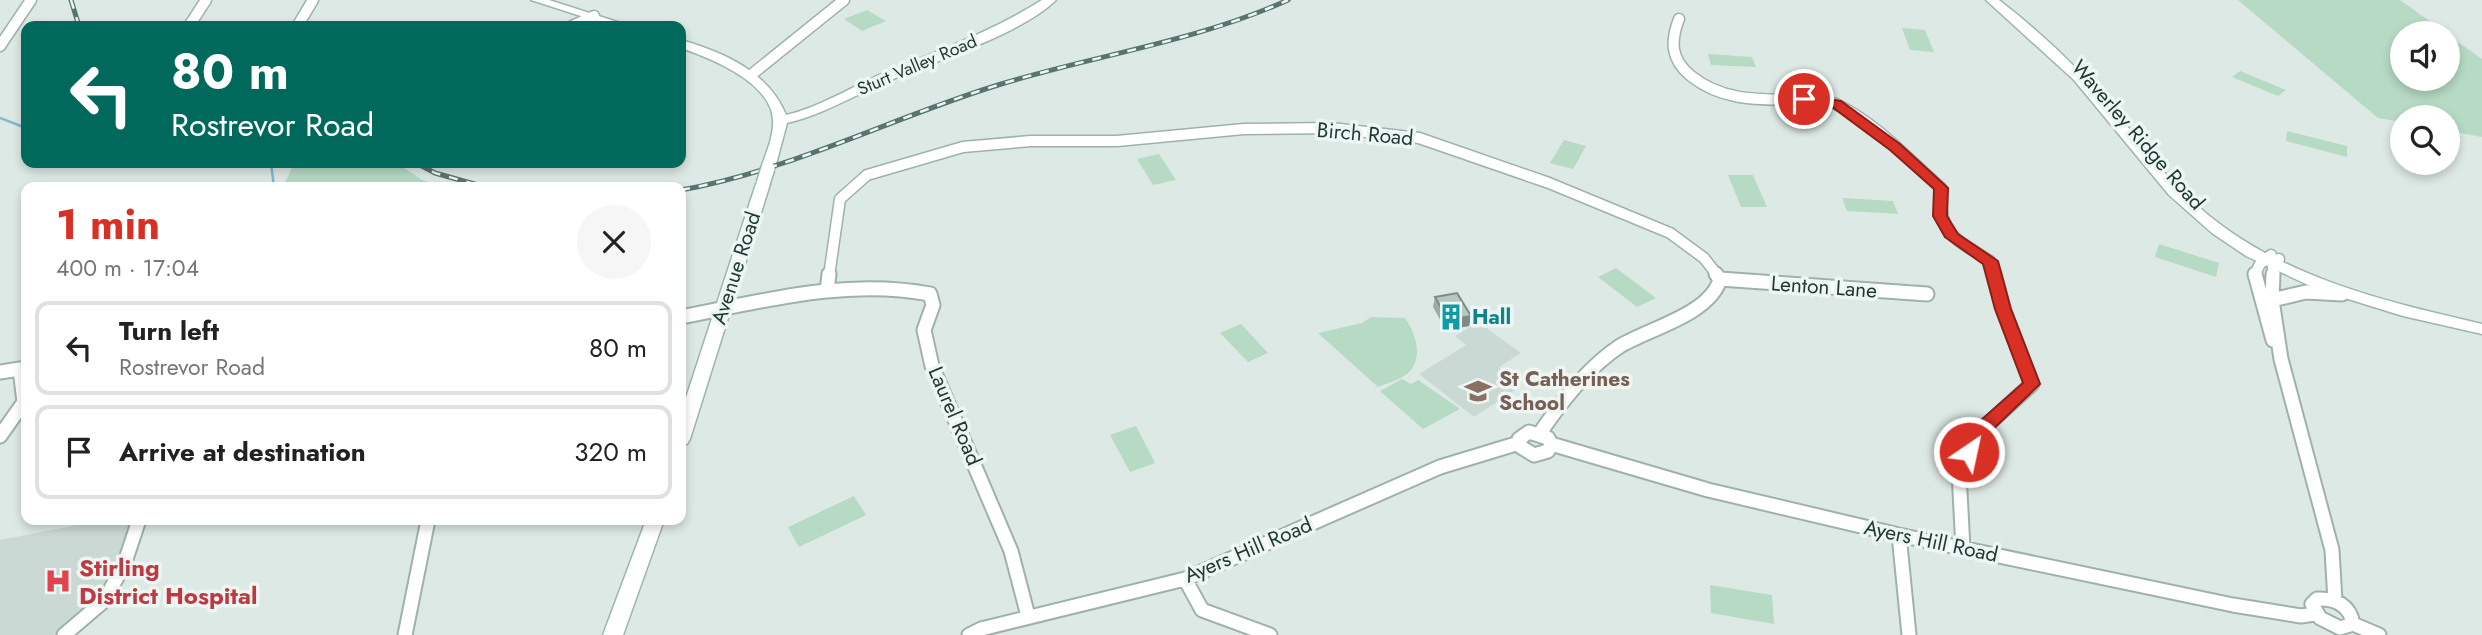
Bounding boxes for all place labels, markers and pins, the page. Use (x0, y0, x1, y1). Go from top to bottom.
pin (1774, 69, 1834, 129)
building icon: Hall (1436, 302, 1466, 332)
place label: Hall (1472, 302, 1511, 332)
place label: St Catherines School (1499, 364, 1630, 418)
school or university icon: St Catherines School (1463, 376, 1493, 406)
place label: Stirling District Hospital (79, 550, 257, 613)
hospital icon: Stirling District Hospital (43, 566, 73, 596)

